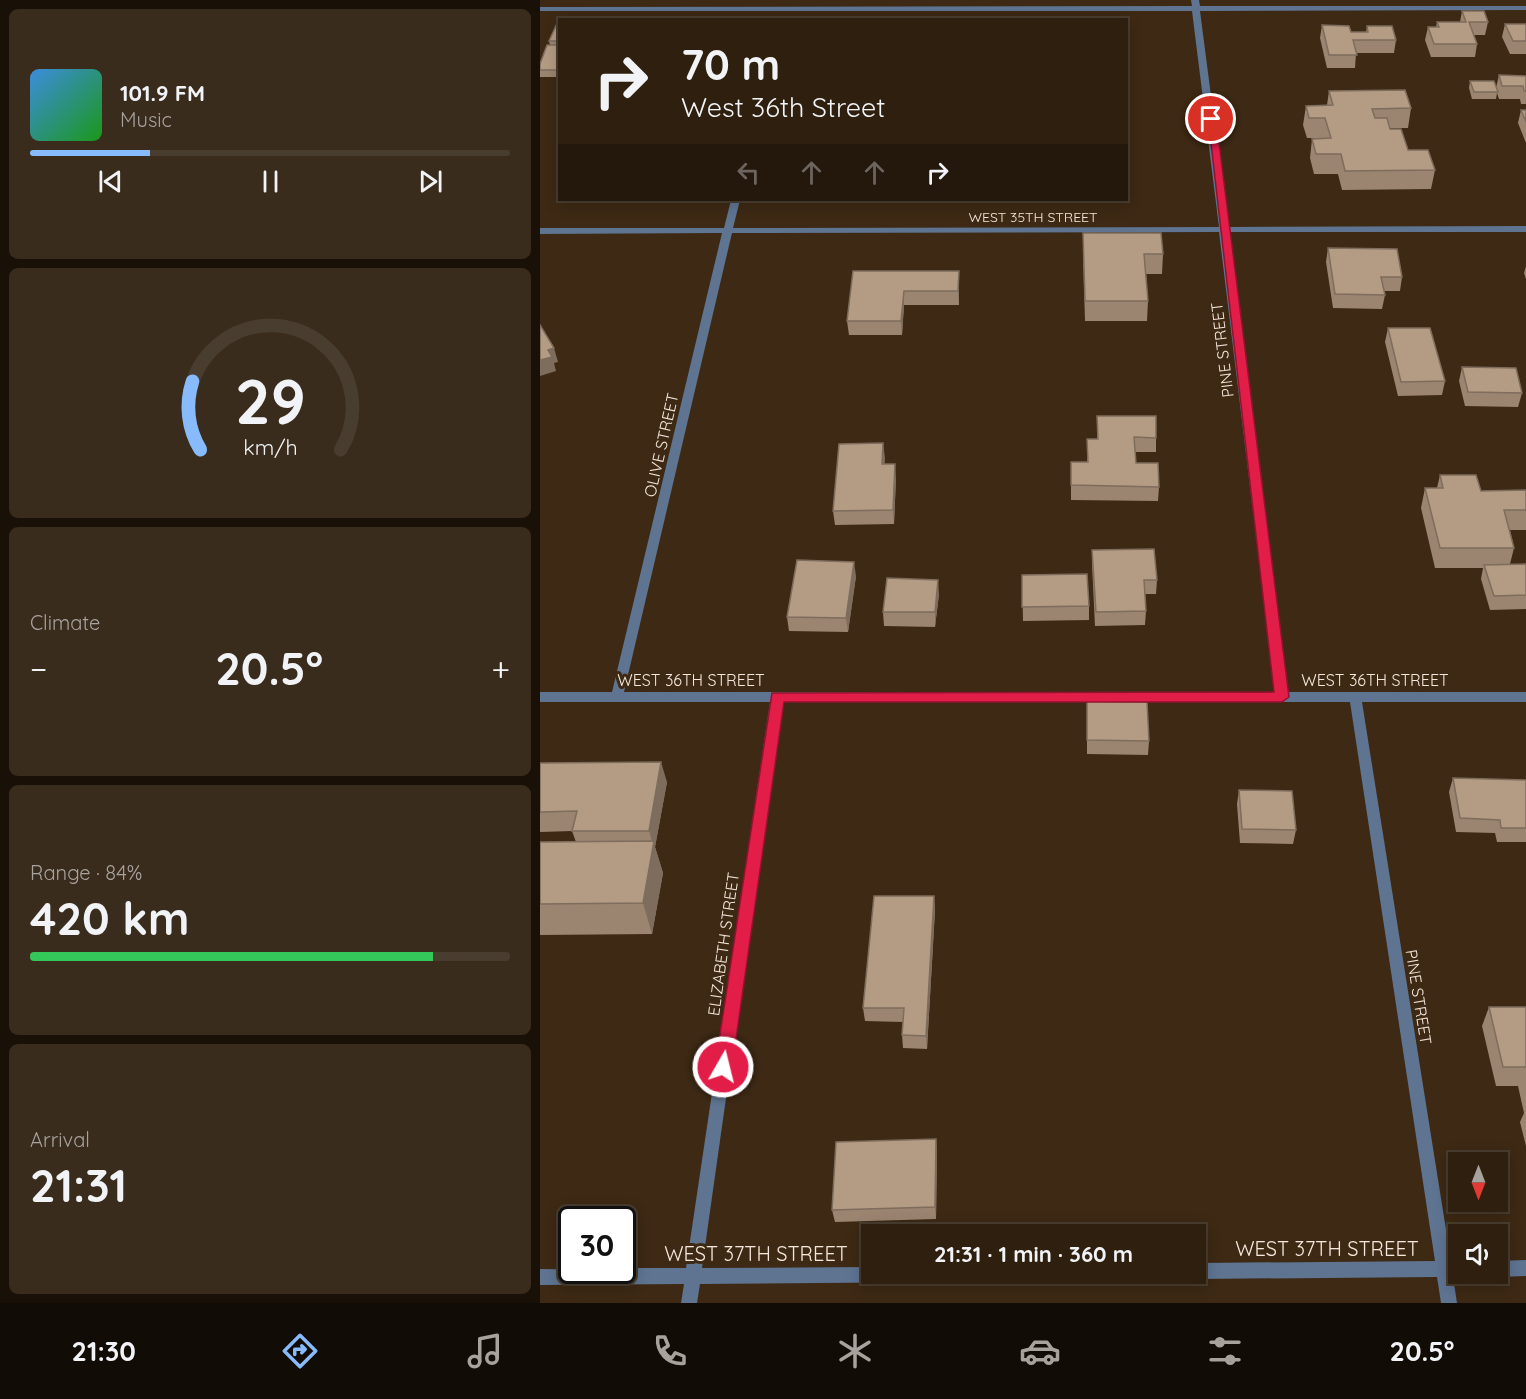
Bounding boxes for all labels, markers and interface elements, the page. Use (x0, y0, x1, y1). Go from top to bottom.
text: 70 m (681, 38, 780, 91)
icon: right (582, 42, 660, 120)
text: 101.9 FM (120, 79, 205, 107)
text: West 36th Street (681, 90, 885, 124)
pin (1185, 93, 1236, 144)
icon: arrive (1194, 102, 1227, 135)
text: Music (120, 107, 172, 132)
icon: left (732, 156, 765, 189)
icon: ahead (795, 156, 828, 189)
icon: ahead (858, 156, 891, 189)
icon: right (921, 156, 954, 189)
icon: previous (94, 165, 127, 198)
icon: pause (254, 165, 287, 198)
icon: next (414, 165, 447, 198)
street label: WEST 35TH STREET (968, 208, 1098, 226)
street label: PINE STREET (1206, 301, 1238, 399)
text: 29 (235, 362, 305, 440)
street label: OLIVE STREET (639, 391, 683, 499)
text: km/h (243, 434, 297, 460)
text: Climate (30, 610, 100, 635)
text: 20.5° (215, 640, 323, 696)
text: − (30, 648, 47, 689)
text: + (491, 648, 510, 689)
street label: WEST 36TH STREET (617, 670, 765, 690)
street label: WEST 36TH STREET (1301, 670, 1449, 690)
text: Range · 84% (30, 860, 142, 885)
street label: ELIZABETH STREET (703, 871, 743, 1017)
text: 420 km (30, 890, 189, 946)
street label: PINE STREET (1402, 948, 1436, 1046)
position arrow (691, 1035, 755, 1099)
text: Arrival (30, 1127, 90, 1152)
north arrow (1448, 1152, 1508, 1212)
map controls (1448, 1152, 1508, 1284)
text: 21:31 (30, 1157, 127, 1213)
speed limit sign: 30 (558, 1206, 636, 1284)
button: sound (1448, 1224, 1508, 1284)
street label: WEST 37TH STREET (1235, 1236, 1419, 1261)
text: 21:31 · 1 min · 360 m (934, 1240, 1133, 1268)
street label: WEST 37TH STREET (664, 1241, 848, 1266)
icon: directions (279, 1330, 321, 1372)
icon: music (464, 1330, 506, 1372)
icon: phone (649, 1330, 691, 1372)
icon: climate (834, 1330, 876, 1372)
icon: car (1019, 1330, 1061, 1372)
icon: filters (1204, 1330, 1246, 1372)
text: 21:30 (72, 1334, 136, 1368)
text: 20.5° (1390, 1334, 1454, 1368)

